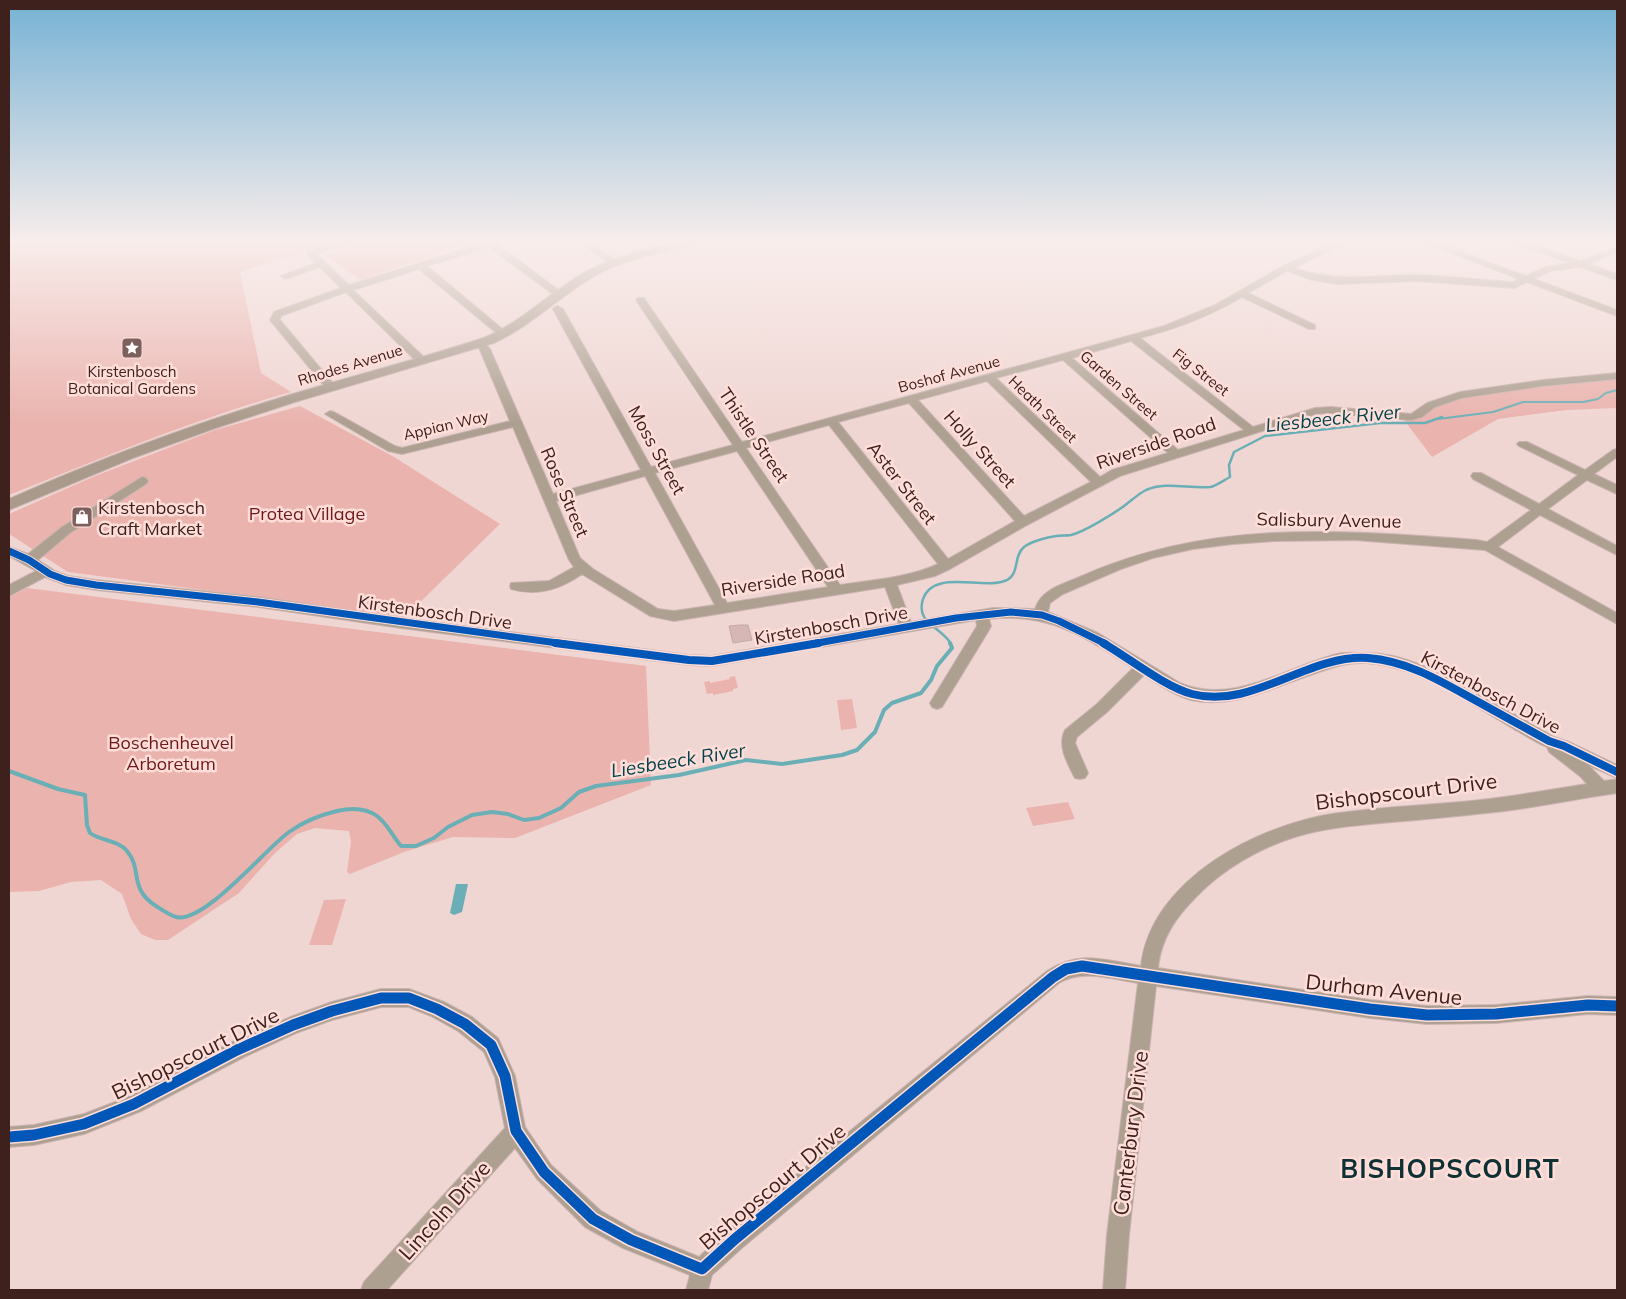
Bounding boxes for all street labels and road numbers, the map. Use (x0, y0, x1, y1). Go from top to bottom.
street label: Rhodes Avenue (295, 340, 405, 390)
street label: Fig Street (1169, 344, 1233, 400)
street label: Garden Street (1076, 346, 1162, 424)
street label: Boshof Avenue (896, 351, 1002, 397)
street label: Heath Street (1005, 372, 1081, 446)
street label: Thistle Street (714, 383, 794, 487)
street label: Moss Street (623, 402, 691, 498)
street label: Holly Street (939, 405, 1021, 493)
street label: Appian Way (401, 406, 491, 444)
street label: Riverside Road (1093, 412, 1219, 474)
street label: Aster Street (862, 437, 942, 529)
street label: Rose Street (536, 443, 594, 541)
street label: Salisbury Avenue (1256, 507, 1402, 533)
street label: Riverside Road (719, 559, 847, 601)
street label: Kirstenbosch Drive (357, 590, 513, 634)
street label: Kirstenbosch Drive (753, 600, 909, 650)
street label: Kirstenbosch Drive (1417, 645, 1565, 739)
street label: Bishopscourt Drive (1314, 767, 1498, 815)
street label: Durham Avenue (1304, 968, 1464, 1010)
street label: Bishopscourt Drive (107, 1001, 283, 1105)
street label: Canterbury Drive (1107, 1049, 1153, 1217)
street label: Bishopscourt Drive (694, 1117, 850, 1255)
street label: Lincoln Drive (393, 1155, 495, 1265)

